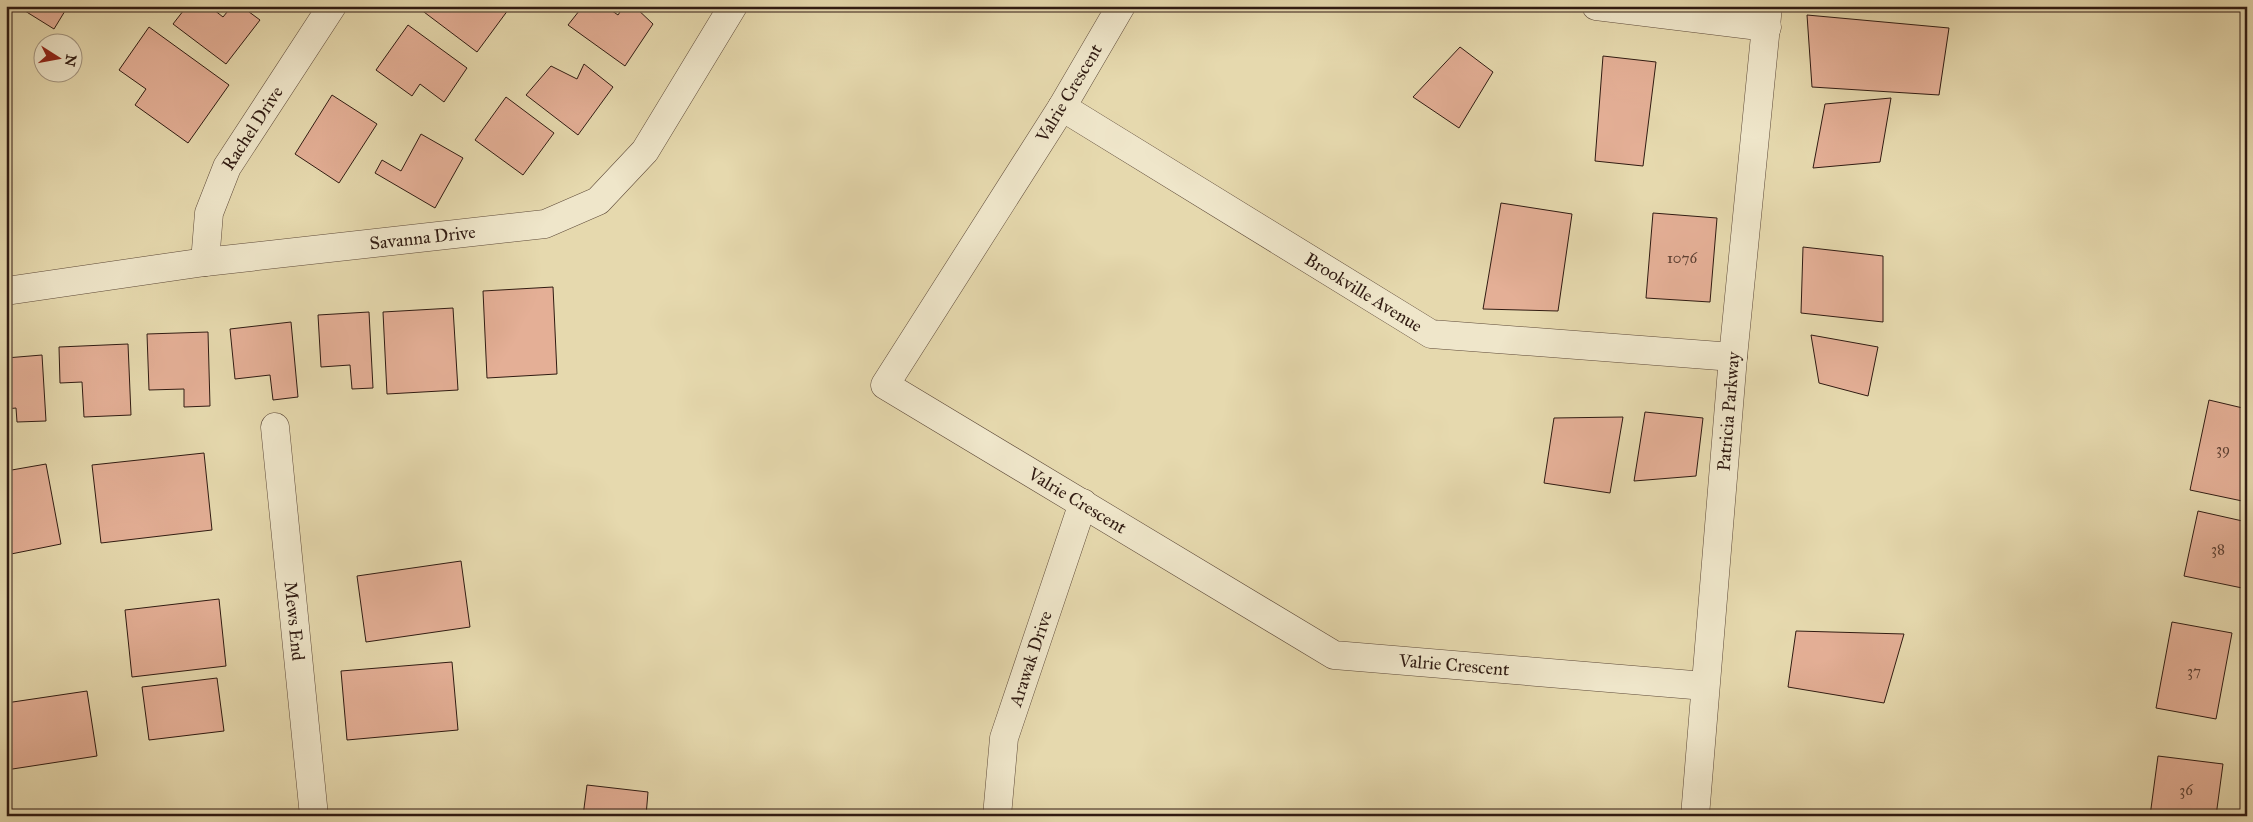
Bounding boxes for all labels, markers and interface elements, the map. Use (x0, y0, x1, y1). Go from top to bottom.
north arrow (32, 32, 82, 82)
street label: Valrie Crescent (1031, 39, 1107, 147)
text: N (61, 53, 80, 68)
street label: Rachel Drive (217, 82, 288, 174)
street label: Savanna Drive (368, 221, 477, 255)
street label: Brookville Avenue (1301, 248, 1426, 337)
house number: 1076 (1667, 249, 1698, 267)
street label: Patricia Parkway (1713, 350, 1745, 472)
house number: 39 (2216, 440, 2230, 458)
street label: Valrie Crescent (1023, 462, 1131, 539)
house number: 38 (2211, 540, 2225, 558)
street label: Mews End (280, 580, 309, 662)
street label: Arawak Drive (1004, 608, 1057, 710)
street label: Valrie Crescent (1397, 649, 1511, 681)
house number: 37 (2187, 662, 2201, 680)
house number: 36 (2179, 781, 2194, 799)

